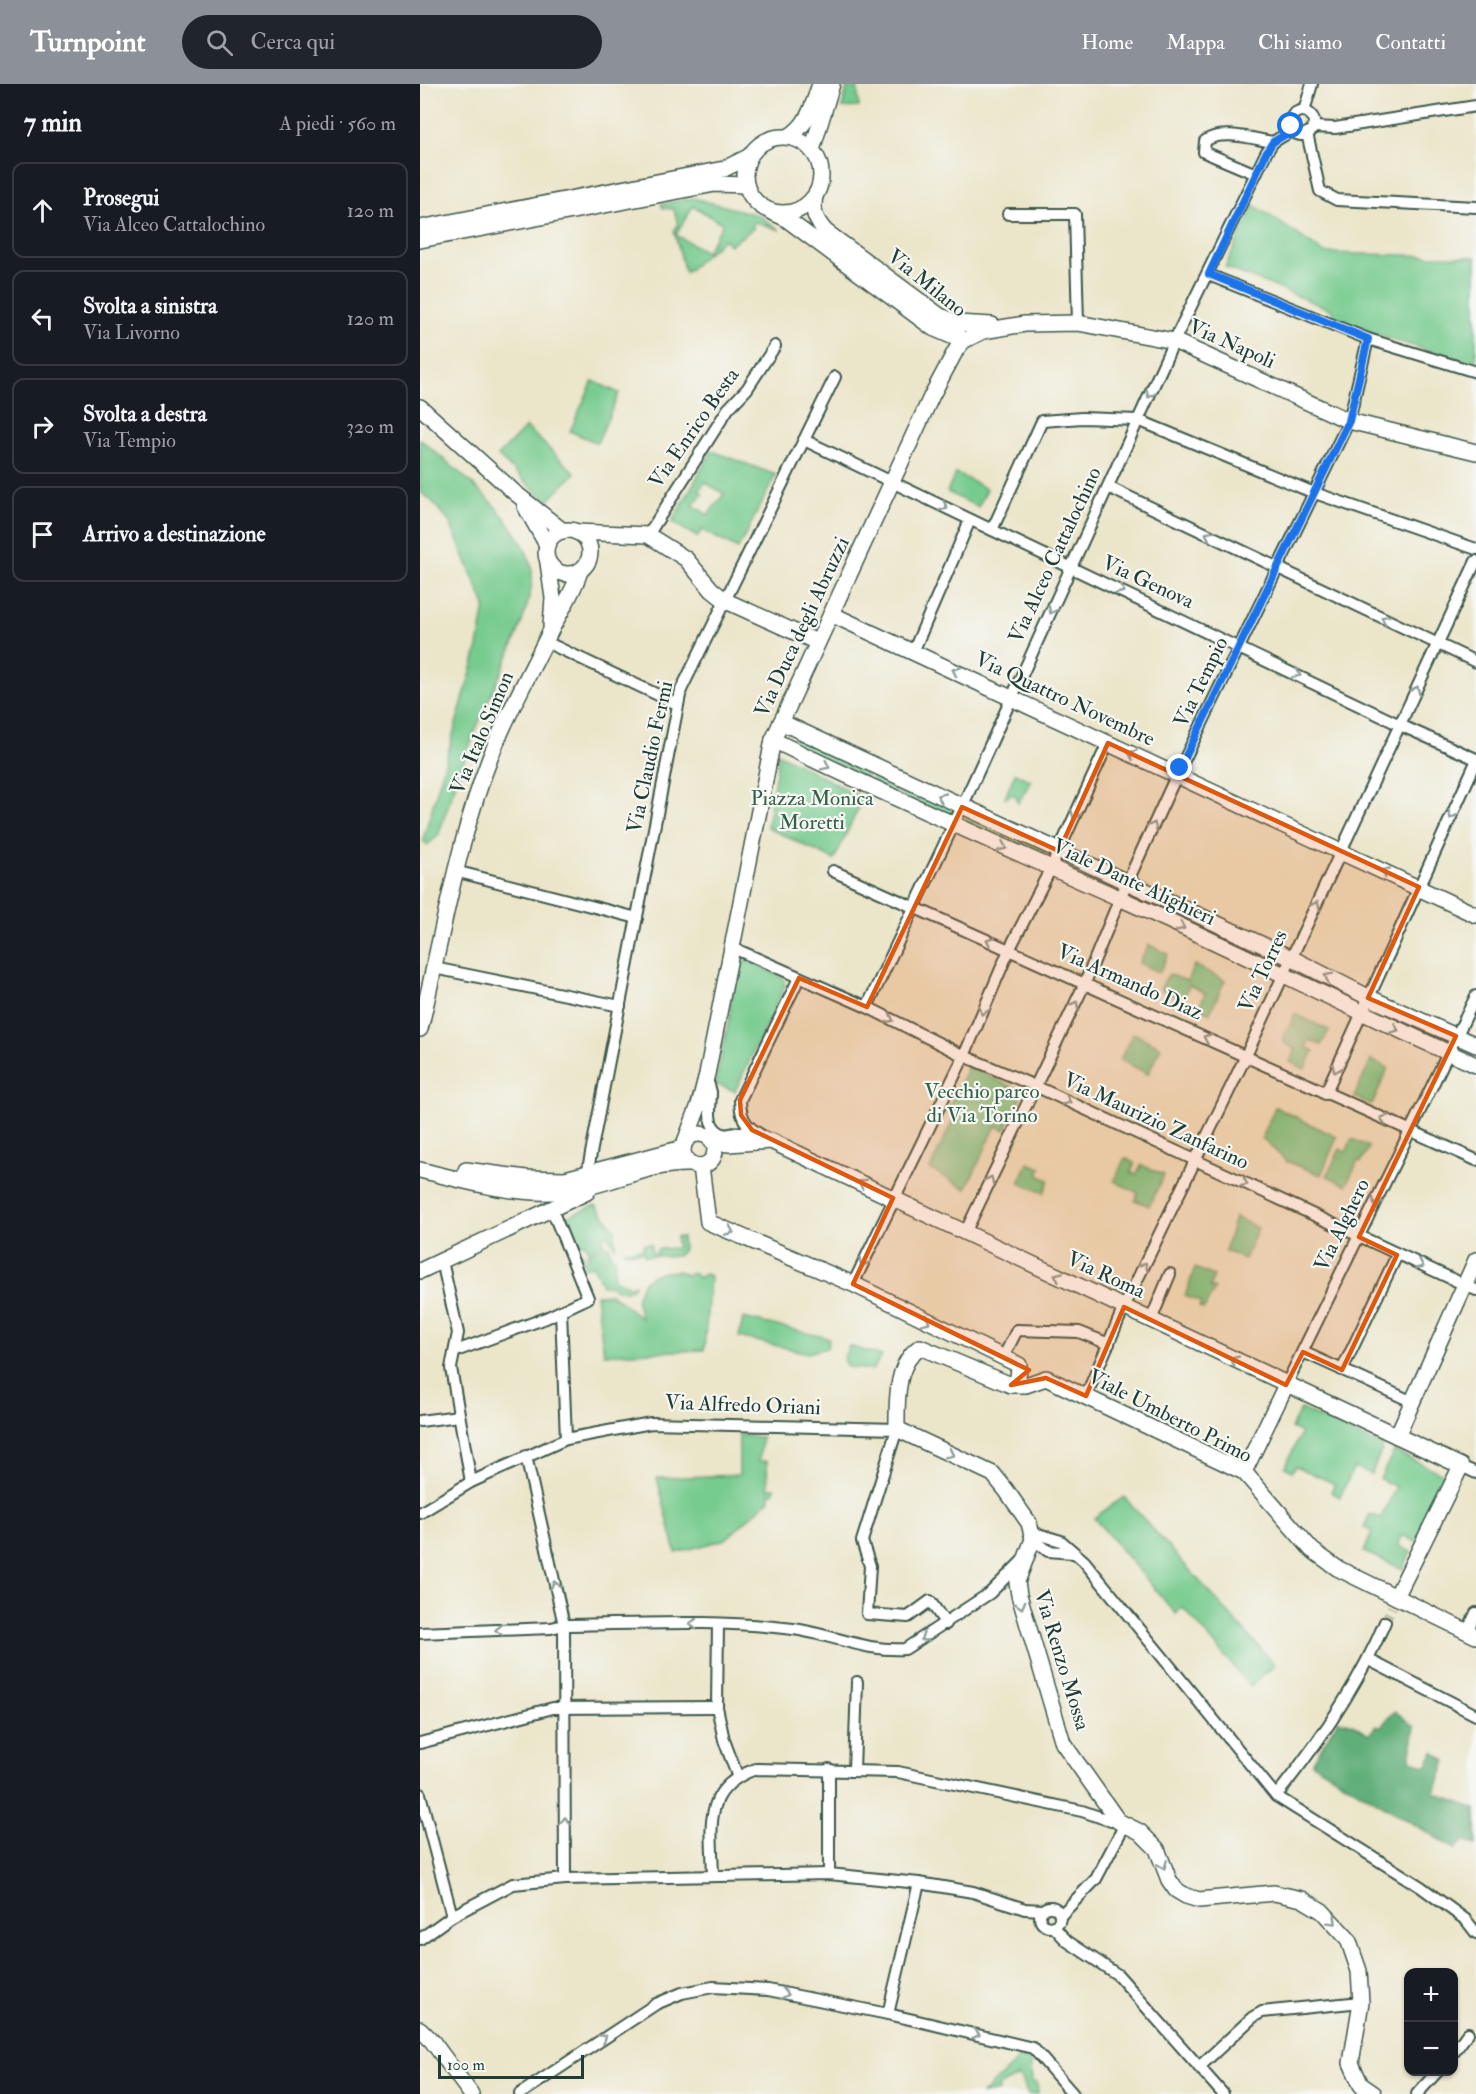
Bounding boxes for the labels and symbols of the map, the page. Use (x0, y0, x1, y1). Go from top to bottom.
route start (1277, 112, 1303, 138)
street label: Via Milano (882, 243, 972, 323)
street label: Via Napoli (1185, 313, 1280, 375)
street label: Via Enrico Besta (643, 362, 746, 493)
one-way arrow (1145, 388, 1157, 399)
street label: Via Alceo Cattalochino (1002, 463, 1108, 647)
one-way arrow (938, 500, 949, 512)
one-way arrow (1205, 531, 1216, 543)
street label: Via Duca degli Abruzzi (748, 532, 856, 721)
street label: Via Genova (1098, 549, 1199, 615)
one-way arrow (1114, 583, 1125, 595)
one-way arrow (1048, 603, 1060, 614)
one-way arrow (1381, 615, 1392, 627)
street label: Via Tempio (1168, 632, 1234, 732)
street label: Via Quattro Novembre (971, 645, 1159, 753)
street label: Via Italo Simon (444, 667, 520, 799)
one-way arrow (951, 667, 962, 679)
one-way arrow (1290, 667, 1301, 679)
street label: Via Claudio Fermi (621, 678, 679, 836)
one-way arrow (1408, 686, 1420, 697)
one-way arrow (1128, 749, 1139, 761)
route end (1166, 754, 1192, 780)
one-way arrow (819, 758, 830, 770)
park label: Piazza Monica Moretti (750, 785, 874, 836)
one-way arrow (937, 793, 948, 805)
one-way arrow (1070, 809, 1082, 820)
one-way arrow (1447, 809, 1459, 820)
one-way arrow (1146, 822, 1158, 833)
street label: Viale Dante Alighieri (1048, 832, 1220, 932)
one-way arrow (996, 839, 1007, 851)
one-way arrow (1381, 867, 1392, 879)
one-way arrow (1308, 901, 1320, 912)
one-way arrow (1174, 919, 1185, 931)
street label: Via Torres (1232, 925, 1294, 1017)
one-way arrow (986, 937, 997, 949)
street label: Via Armando Diaz (1053, 938, 1207, 1026)
one-way arrow (1323, 972, 1334, 984)
one-way arrow (1067, 1000, 1079, 1011)
one-way arrow (978, 1004, 990, 1015)
one-way arrow (884, 1011, 895, 1023)
one-way arrow (1388, 1021, 1399, 1033)
one-way arrow (1202, 1033, 1213, 1045)
one-way arrow (1331, 1063, 1343, 1074)
street label: Via Maurizio Zanfarino (1059, 1066, 1253, 1176)
park label: Vecchio parco di Via Torino (924, 1078, 1040, 1129)
one-way arrow (1061, 1093, 1072, 1105)
one-way arrow (1379, 1114, 1390, 1126)
street label: Via Alghero (1308, 1174, 1376, 1276)
one-way arrow (982, 1176, 994, 1187)
one-way arrow (1237, 1176, 1248, 1188)
one-way arrow (858, 1179, 869, 1191)
one-way arrow (1372, 1196, 1384, 1207)
one-way arrow (723, 1224, 734, 1236)
street label: Via Roma (1063, 1245, 1150, 1305)
one-way arrow (859, 1256, 871, 1267)
one-way arrow (1414, 1258, 1425, 1270)
one-way arrow (1137, 1262, 1149, 1273)
one-way arrow (1053, 1271, 1064, 1283)
one-way arrow (920, 1313, 931, 1325)
one-way arrow (1229, 1355, 1240, 1367)
street label: Viale Umberto Primo (1083, 1363, 1257, 1469)
street label: Via Alfredo Oriani (665, 1389, 822, 1421)
one-way arrow (943, 1446, 954, 1458)
one-way arrow (549, 1580, 562, 1590)
street label: Via Renzo Mossa (1028, 1586, 1096, 1734)
one-way arrow (1014, 1600, 1027, 1610)
one-way arrow (689, 1618, 698, 1630)
one-way arrow (494, 1624, 503, 1636)
one-way arrow (920, 1631, 931, 1642)
one-way arrow (559, 1816, 571, 1825)
one-way arrow (1156, 1859, 1168, 1870)
one-way arrow (1325, 1913, 1336, 1924)
one-way arrow (780, 1987, 790, 2000)
one-way arrow (970, 2027, 980, 2040)
one-way arrow (597, 2034, 608, 2045)
scale bar (438, 2052, 584, 2080)

